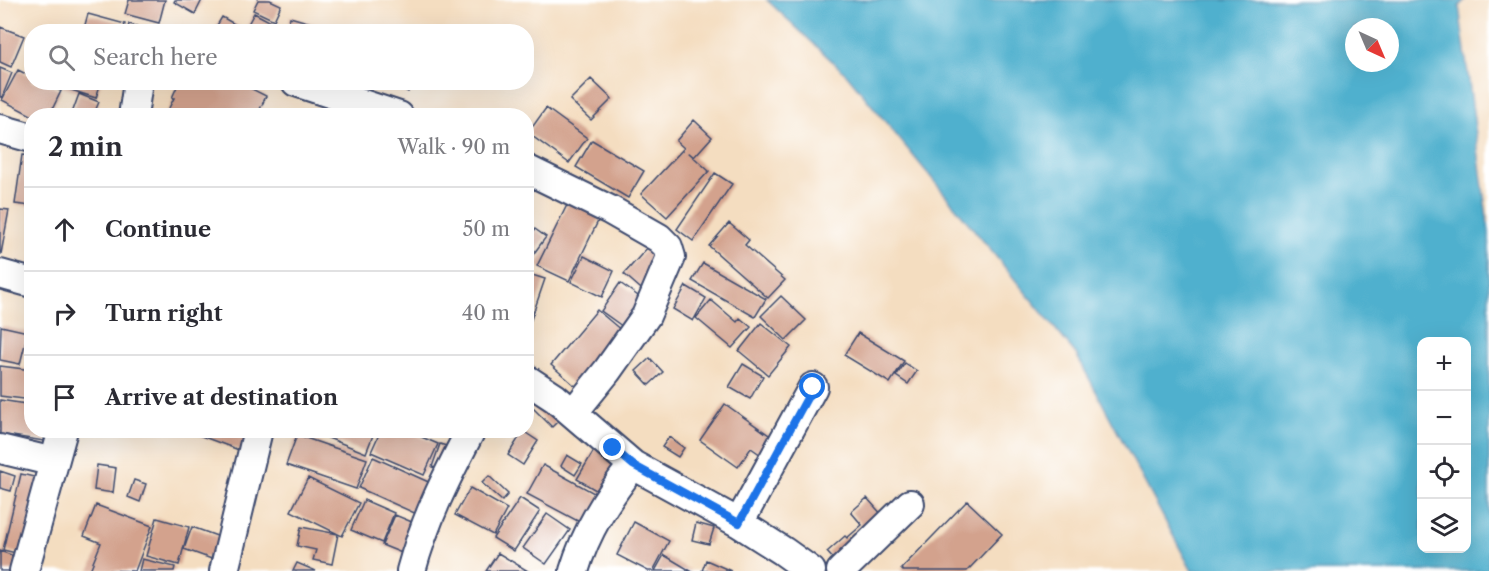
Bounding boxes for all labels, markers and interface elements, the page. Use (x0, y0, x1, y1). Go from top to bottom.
north arrow (1345, 18, 1399, 72)
search box (24, 24, 534, 90)
icon: search (45, 41, 78, 74)
text: Search here (93, 44, 218, 71)
text: 2 min (48, 131, 123, 163)
text: Walk · 90 m (398, 135, 510, 159)
icon: ahead (48, 213, 81, 246)
text: Continue (105, 216, 211, 243)
text: 50 m (463, 217, 510, 241)
icon: right (48, 297, 81, 330)
text: Turn right (105, 300, 223, 327)
text: 40 m (462, 301, 510, 325)
map controls (1417, 337, 1471, 553)
button: + (1417, 337, 1471, 391)
route start (799, 373, 825, 399)
icon: arrive (48, 381, 81, 414)
text: Arrive at destination (105, 384, 338, 411)
button: − (1417, 391, 1471, 445)
route end (599, 434, 625, 460)
button: locate (1417, 445, 1471, 499)
button: layers (1417, 499, 1471, 553)

